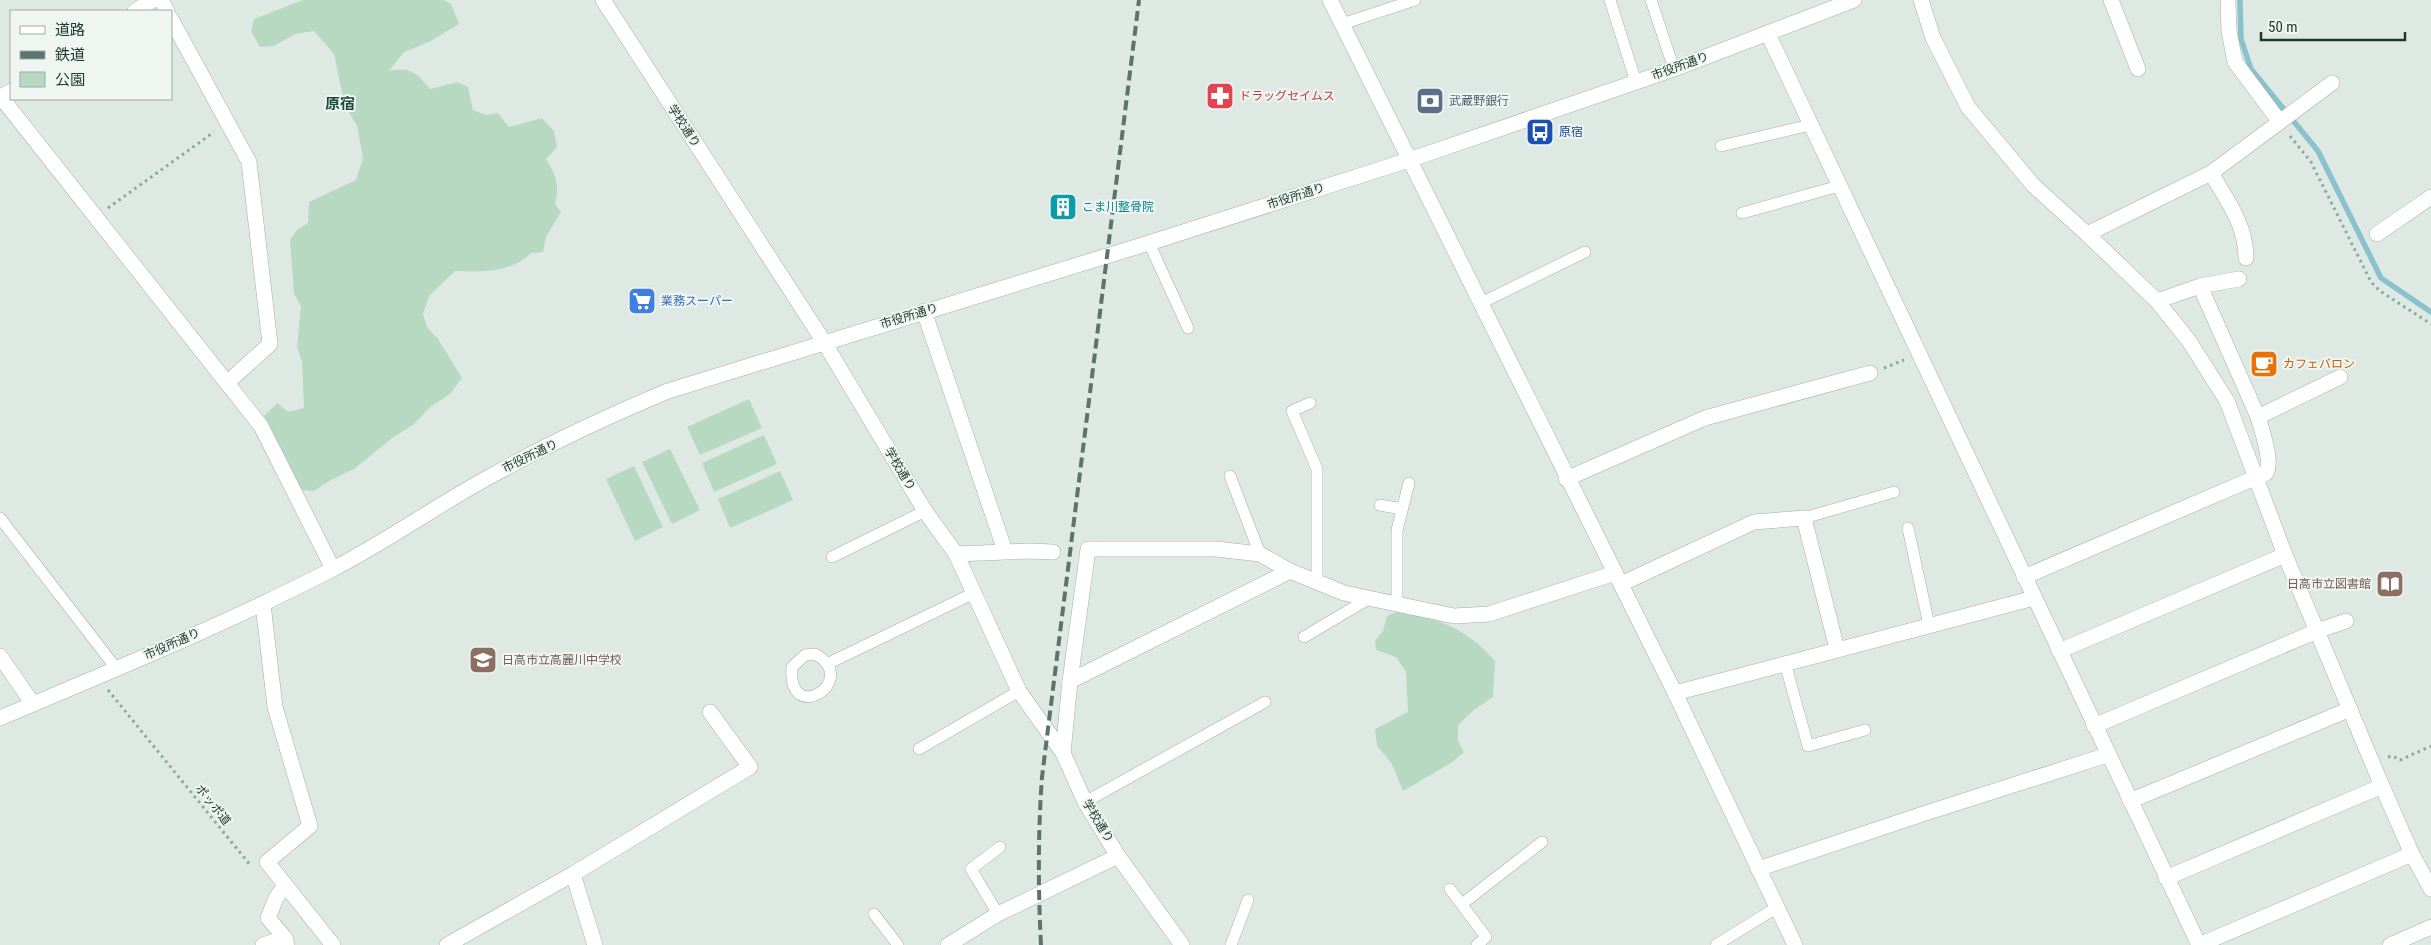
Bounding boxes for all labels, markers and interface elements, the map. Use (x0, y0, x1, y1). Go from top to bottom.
legend (10, 10, 172, 100)
scale bar (2261, 10, 2405, 42)
text: 50 m (2268, 18, 2298, 36)
text: 道路 (55, 21, 85, 39)
text: 鉄道 (55, 46, 85, 64)
street label: 市役所通り (1649, 49, 1711, 83)
text: 公園 (55, 71, 85, 89)
pharmacy icon: ドラッグセイムス (1205, 81, 1235, 111)
bank icon: 武蔵野銀行 (1415, 86, 1445, 116)
place label: ドラッグセイムス (1239, 89, 1335, 103)
place label: 武蔵野銀行 (1449, 94, 1509, 108)
district label: 原宿 (325, 95, 355, 113)
street label: 学校通り (665, 102, 703, 150)
bus stop icon: 原宿 (1525, 117, 1555, 147)
place label: 原宿 (1559, 125, 1583, 139)
street label: 市役所通り (1265, 180, 1327, 212)
building icon: こま川整骨院 (1048, 192, 1078, 222)
place label: こま川整骨院 (1082, 200, 1154, 214)
supermarket icon: 業務スーパー (627, 286, 657, 316)
place label: 業務スーパー (661, 294, 733, 308)
street label: 市役所通り (878, 301, 940, 331)
cafe icon: カフェバロン (2249, 349, 2279, 379)
place label: カフェバロン (2283, 357, 2355, 371)
street label: 市役所通り (500, 437, 560, 475)
street label: 学校通り (882, 445, 918, 493)
library icon: 日高市立図書館 (2375, 569, 2405, 599)
place label: 日高市立図書館 (2287, 577, 2371, 591)
street label: 市役所通り (142, 625, 202, 663)
school or university icon: 日高市立高麗川中学校 (468, 645, 498, 675)
place label: 日高市立高麗川中学校 (502, 653, 622, 667)
street label: ポッポ道 (192, 782, 234, 828)
street label: 学校通り (1080, 797, 1116, 845)

